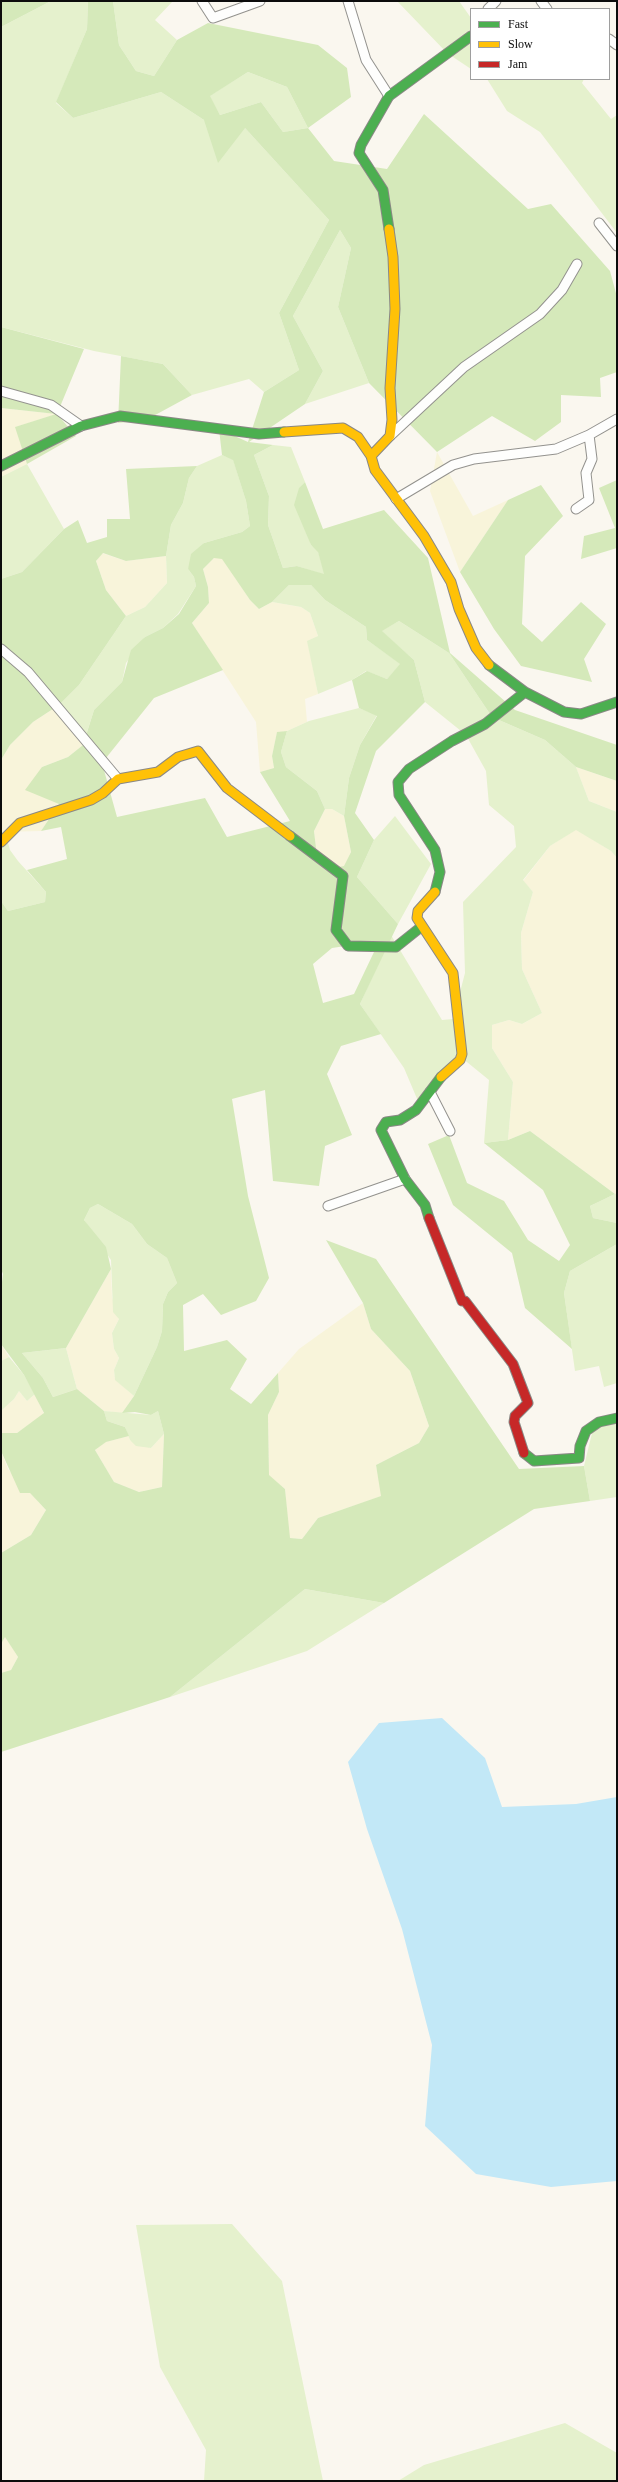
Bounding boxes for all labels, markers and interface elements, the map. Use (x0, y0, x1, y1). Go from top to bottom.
legend (470, 8, 610, 80)
text: Fast (508, 17, 528, 31)
text: Slow (508, 37, 533, 51)
text: Jam (508, 57, 527, 71)

